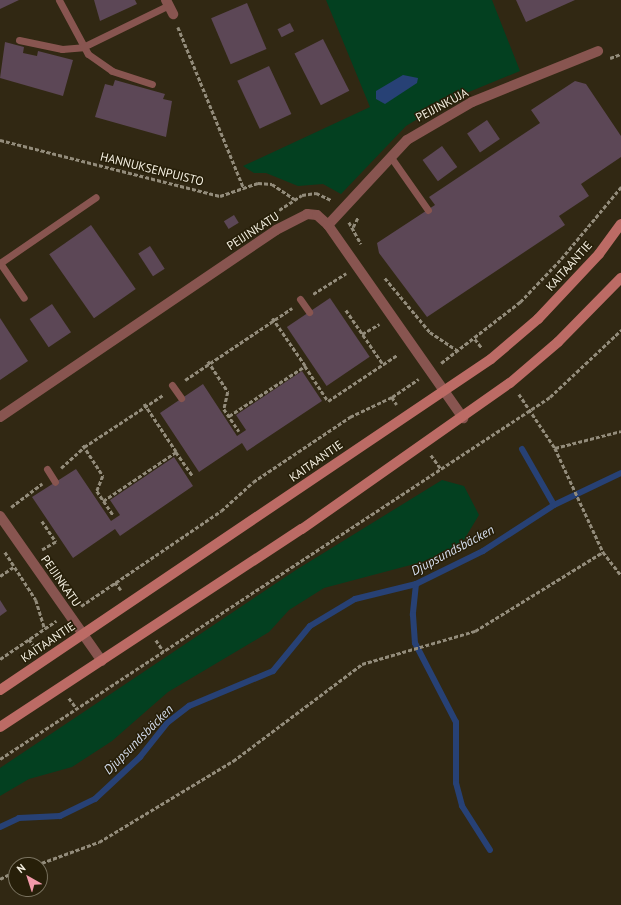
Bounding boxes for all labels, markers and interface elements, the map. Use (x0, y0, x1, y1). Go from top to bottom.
street label: PEIJINKUJA (413, 85, 471, 125)
street label: HANNUKSENPUISTO (99, 149, 205, 189)
street label: PEIJINKATU (224, 209, 282, 253)
street label: KAITAANTIE (543, 238, 595, 294)
street label: KAITAANTIE (286, 437, 346, 485)
water label: Djupsundsbäcken (409, 523, 497, 579)
street label: PEIJINKATU (38, 553, 84, 609)
street label: KAITAANTIE (18, 619, 78, 665)
water label: Djupsundsbäcken (101, 702, 177, 778)
north arrow (8, 857, 48, 897)
text: N (14, 861, 28, 876)

